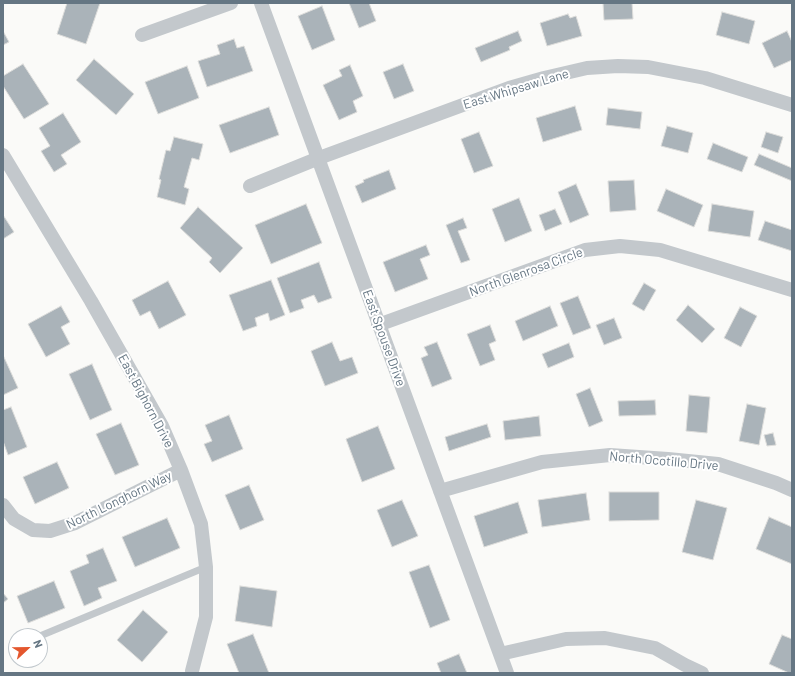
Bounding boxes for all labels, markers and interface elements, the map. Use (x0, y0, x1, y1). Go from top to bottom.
street label: East Whipsaw Lane (461, 66, 571, 112)
street label: North Glenrosa Circle (467, 244, 585, 300)
street label: East Spouse Drive (359, 288, 409, 388)
street label: East Bighorn Drive (115, 352, 177, 450)
street label: North Ocotillo Drive (609, 448, 719, 474)
street label: North Longhorn Way (64, 468, 174, 532)
north arrow (8, 628, 48, 668)
text: N (31, 638, 46, 650)

